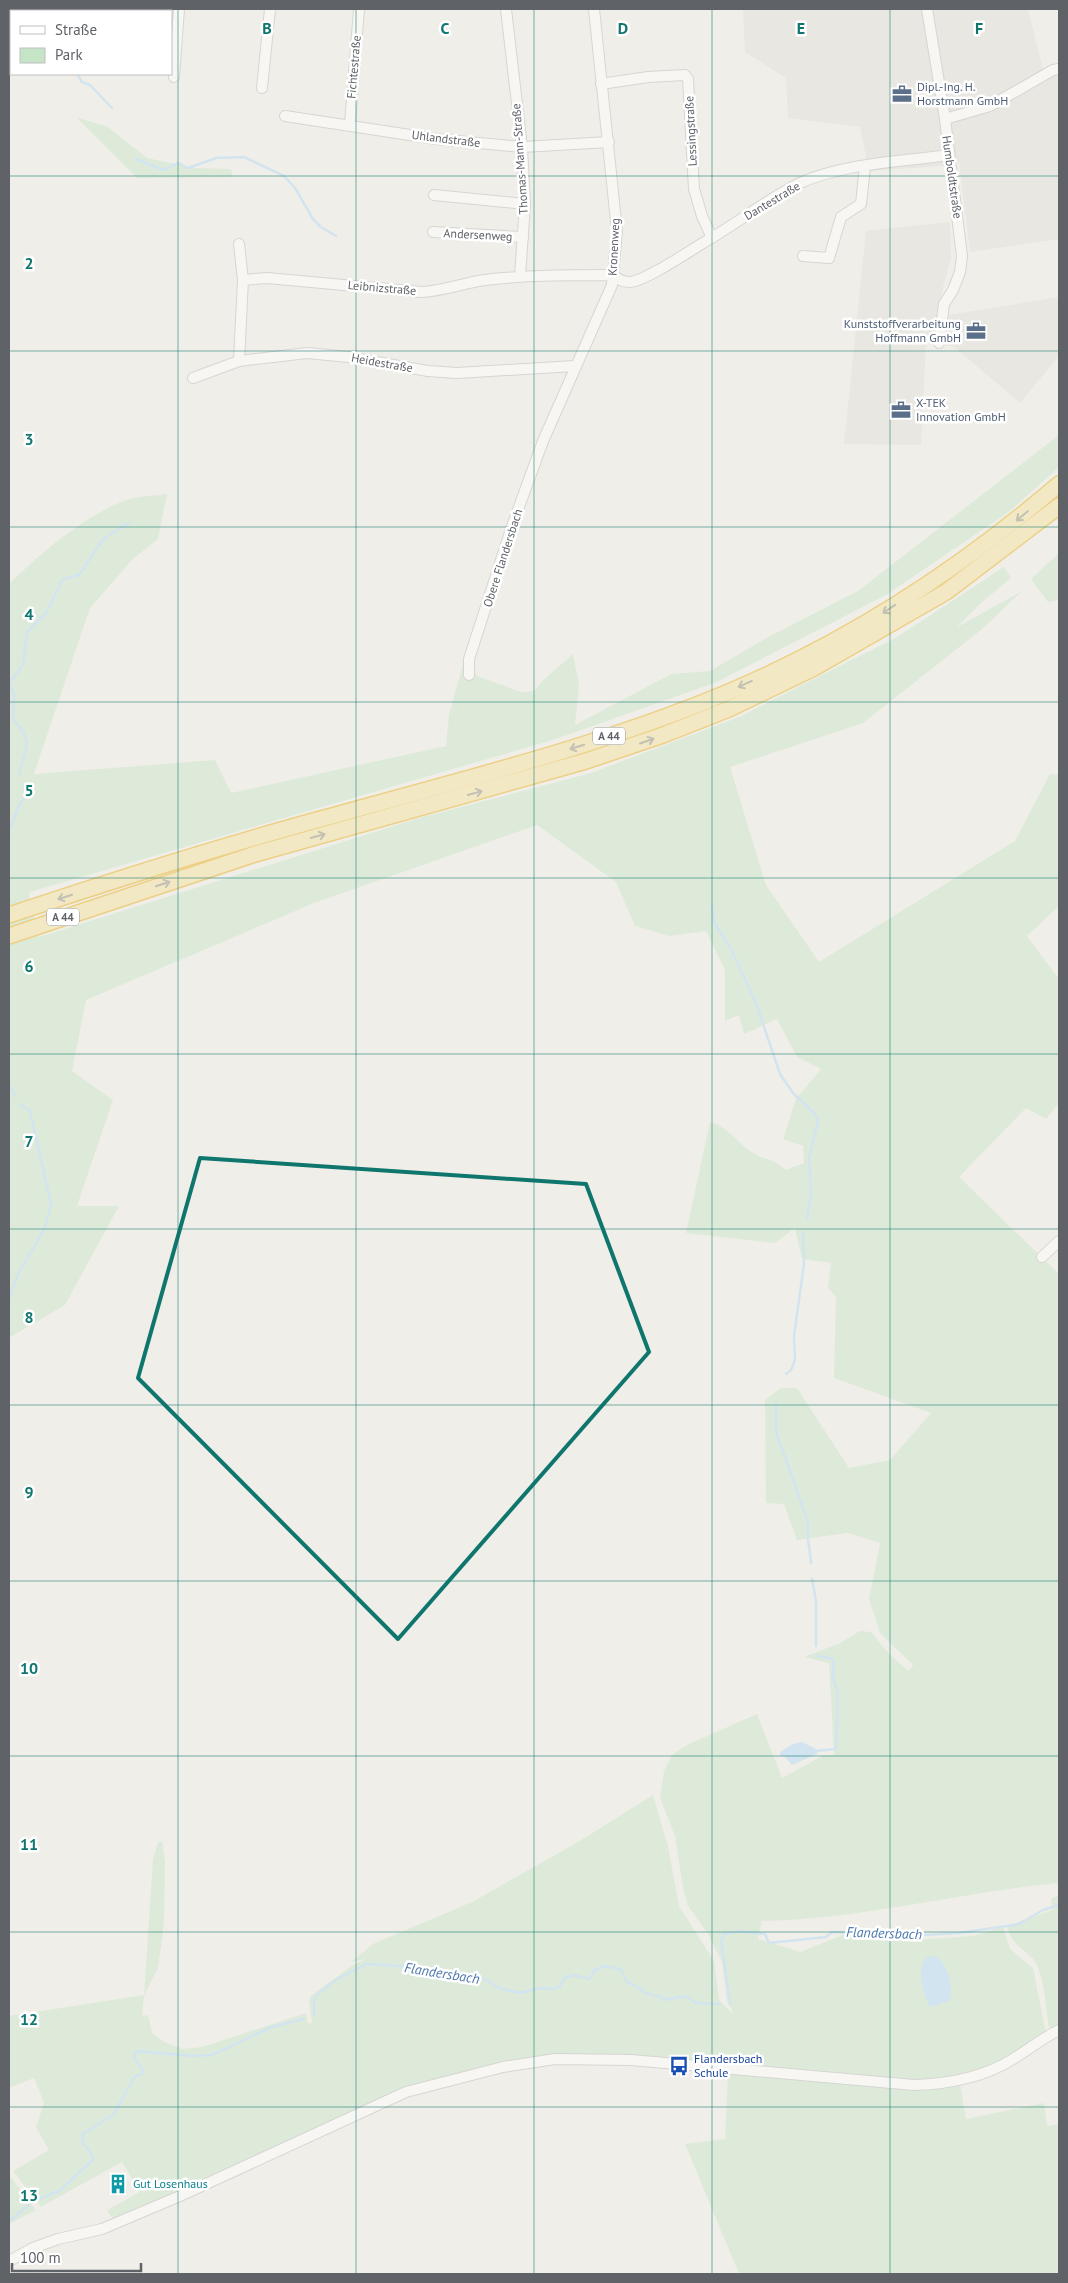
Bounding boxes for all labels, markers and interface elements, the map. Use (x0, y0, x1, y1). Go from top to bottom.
legend (10, 10, 172, 75)
text: B (262, 18, 272, 38)
text: C (441, 18, 450, 38)
text: D (618, 18, 628, 38)
text: E (797, 18, 805, 38)
text: F (975, 18, 983, 38)
text: Straße (55, 20, 97, 39)
street label: Fichtestraße (343, 35, 364, 99)
text: Park (55, 45, 83, 64)
place label: Dipl.-Ing. H. Horstmann GmbH (917, 79, 1008, 108)
office icon: Dipl.-Ing. H. Horstmann GmbH (891, 83, 913, 105)
street label: Lessingstraße (681, 96, 700, 167)
street label: Thomas-Mann-Straße (508, 103, 531, 215)
street label: Uhlandstraße (411, 127, 481, 150)
street label: Humboldtstraße (939, 135, 966, 219)
street label: Dantestraße (741, 178, 802, 223)
street label: Kronenweg (604, 218, 623, 276)
street label: Andersenweg (443, 225, 513, 244)
text: 2 (24, 253, 34, 273)
street label: Leibnizstraße (347, 277, 417, 298)
place label: Kunststoffverarbeitung Hoffmann GmbH (844, 316, 961, 345)
office icon: Kunststoffverarbeitung Hoffmann GmbH (965, 320, 987, 342)
street label: Heidestraße (350, 350, 414, 375)
place label: X-TEK Innovation GmbH (916, 395, 1006, 424)
office icon: X-TEK Innovation GmbH (890, 399, 912, 421)
text: 3 (24, 429, 34, 449)
street label: Obere Flandersbach (480, 507, 525, 609)
one-way arrow (1016, 510, 1029, 521)
text: 4 (24, 604, 34, 624)
one-way arrow (882, 604, 896, 614)
one-way arrow (738, 680, 753, 689)
road number: A 44 (593, 728, 625, 744)
one-way arrow (639, 735, 655, 745)
one-way arrow (569, 743, 585, 753)
text: 5 (24, 780, 34, 800)
one-way arrow (466, 788, 482, 797)
one-way arrow (310, 830, 326, 840)
one-way arrow (154, 879, 170, 888)
one-way arrow (57, 892, 73, 902)
road number: A 44 (47, 909, 79, 926)
text: 6 (24, 956, 34, 976)
text: 7 (24, 1131, 34, 1151)
text: 8 (24, 1307, 34, 1327)
text: 9 (24, 1482, 34, 1502)
text: 10 (20, 1658, 38, 1678)
text: 11 (20, 1834, 38, 1854)
water label: Flandersbach (846, 1923, 922, 1943)
water label: Flandersbach (403, 1958, 481, 1988)
text: 12 (20, 2009, 38, 2029)
place label: Flandersbach Schule (694, 2051, 762, 2080)
bus stop icon: Flandersbach Schule (668, 2055, 690, 2077)
building icon: Gut Losenhaus (107, 2173, 129, 2195)
place label: Gut Losenhaus (133, 2176, 208, 2191)
text: 13 (20, 2185, 38, 2205)
scale bar (12, 2240, 141, 2272)
text: 100 m (20, 2248, 61, 2267)

